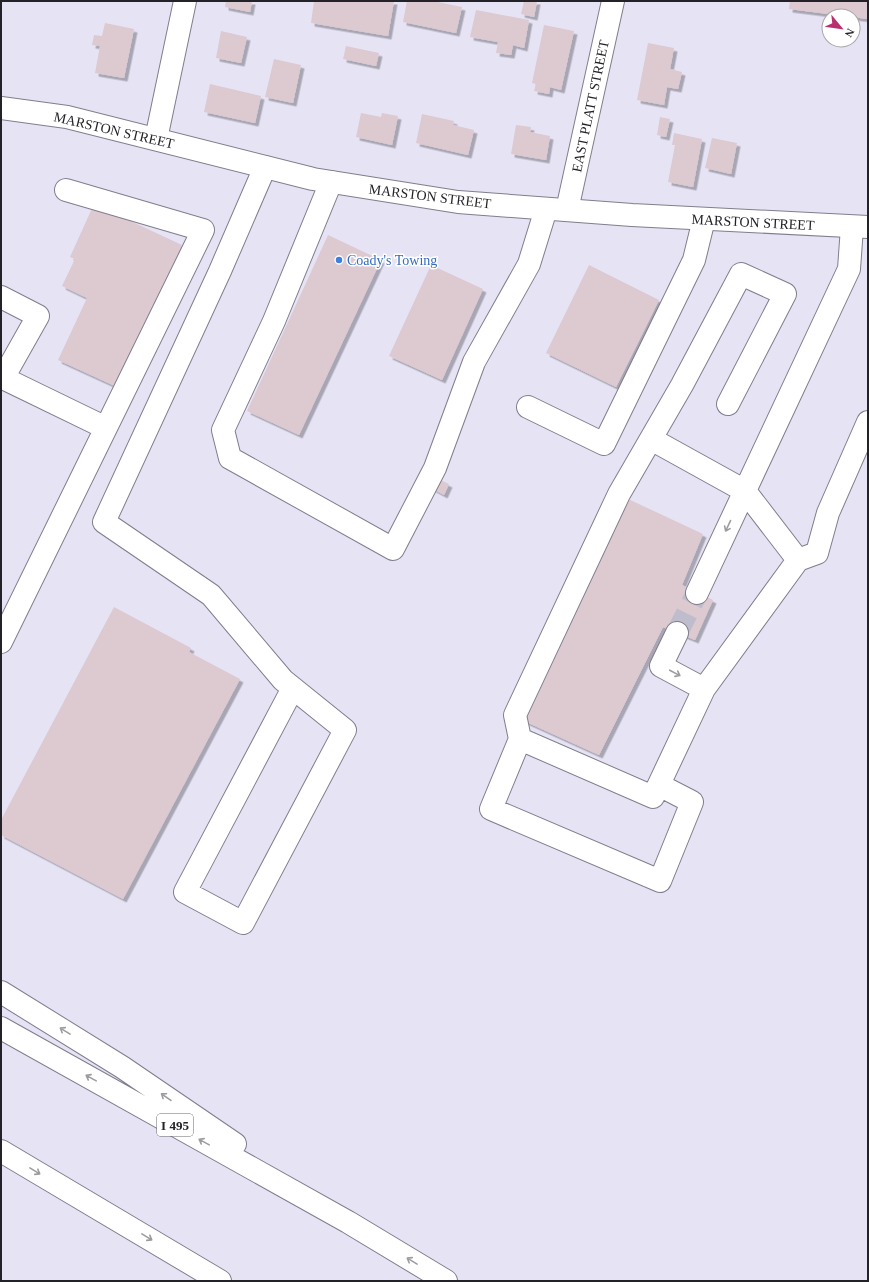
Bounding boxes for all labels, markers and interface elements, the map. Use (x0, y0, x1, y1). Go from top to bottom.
north arrow (821, 8, 861, 48)
text: N (843, 26, 857, 39)
street label: EAST PLATT STREET (569, 38, 612, 174)
street label: MARSTON STREET (52, 109, 176, 152)
street label: MARSTON STREET (368, 182, 492, 211)
street label: MARSTON STREET (691, 212, 815, 233)
place label: Coady's Towing (347, 253, 437, 268)
marker: Coady's Towing (334, 255, 344, 265)
one-way arrow (724, 520, 732, 532)
one-way arrow (669, 670, 681, 678)
one-way arrow (59, 1027, 71, 1035)
one-way arrow (85, 1074, 97, 1082)
one-way arrow (161, 1093, 172, 1101)
road number: I 495 (157, 1114, 193, 1136)
one-way arrow (198, 1137, 210, 1145)
one-way arrow (29, 1167, 40, 1175)
one-way arrow (141, 1233, 152, 1241)
one-way arrow (406, 1256, 418, 1264)

